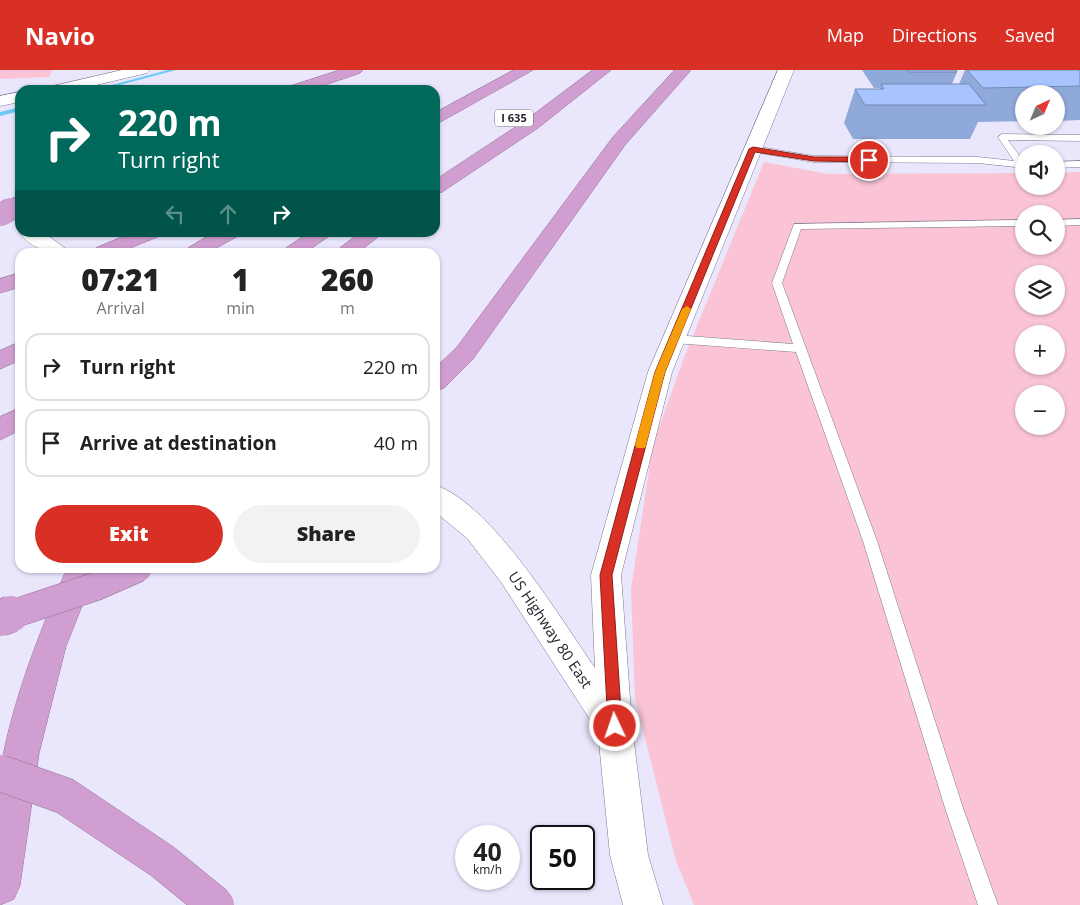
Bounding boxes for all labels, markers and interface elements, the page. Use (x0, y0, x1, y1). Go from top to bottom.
text: Navio (25, 19, 95, 52)
text: Map (827, 23, 864, 47)
text: Directions (892, 23, 977, 47)
text: Saved (1005, 23, 1055, 47)
north arrow (1015, 85, 1065, 135)
map controls (1015, 85, 1065, 435)
text: 220 m (118, 99, 222, 146)
icon: right (35, 105, 100, 170)
road number: I 635 (495, 110, 533, 126)
pin (848, 139, 890, 181)
text: Turn right (118, 144, 220, 174)
button: sound (1015, 145, 1065, 195)
icon: arrive (855, 146, 883, 174)
icon: left (161, 200, 189, 228)
icon: ahead (214, 200, 242, 228)
icon: right (267, 200, 295, 228)
button: search (1015, 205, 1065, 255)
text: 07:21 (81, 259, 160, 300)
text: 1 (232, 259, 249, 300)
text: 260 (321, 259, 374, 300)
button: layers (1015, 265, 1065, 315)
text: Arrival (97, 297, 145, 319)
text: min (226, 297, 255, 319)
text: m (340, 297, 355, 319)
button: + (1015, 325, 1065, 375)
icon: right (37, 353, 65, 381)
text: Turn right (80, 354, 175, 380)
text: 220 m (363, 354, 418, 380)
button: − (1015, 385, 1065, 435)
icon: arrive (37, 429, 65, 457)
text: Arrive at destination (80, 430, 277, 456)
text: 40 m (374, 430, 418, 456)
button: Exit (35, 505, 223, 563)
button: Share (233, 505, 420, 563)
street label: US Highway 80 East (504, 567, 597, 692)
position arrow (588, 699, 640, 751)
speed limit sign: 50 (530, 825, 595, 890)
text: 40 (473, 834, 502, 868)
text: km/h (473, 861, 502, 878)

